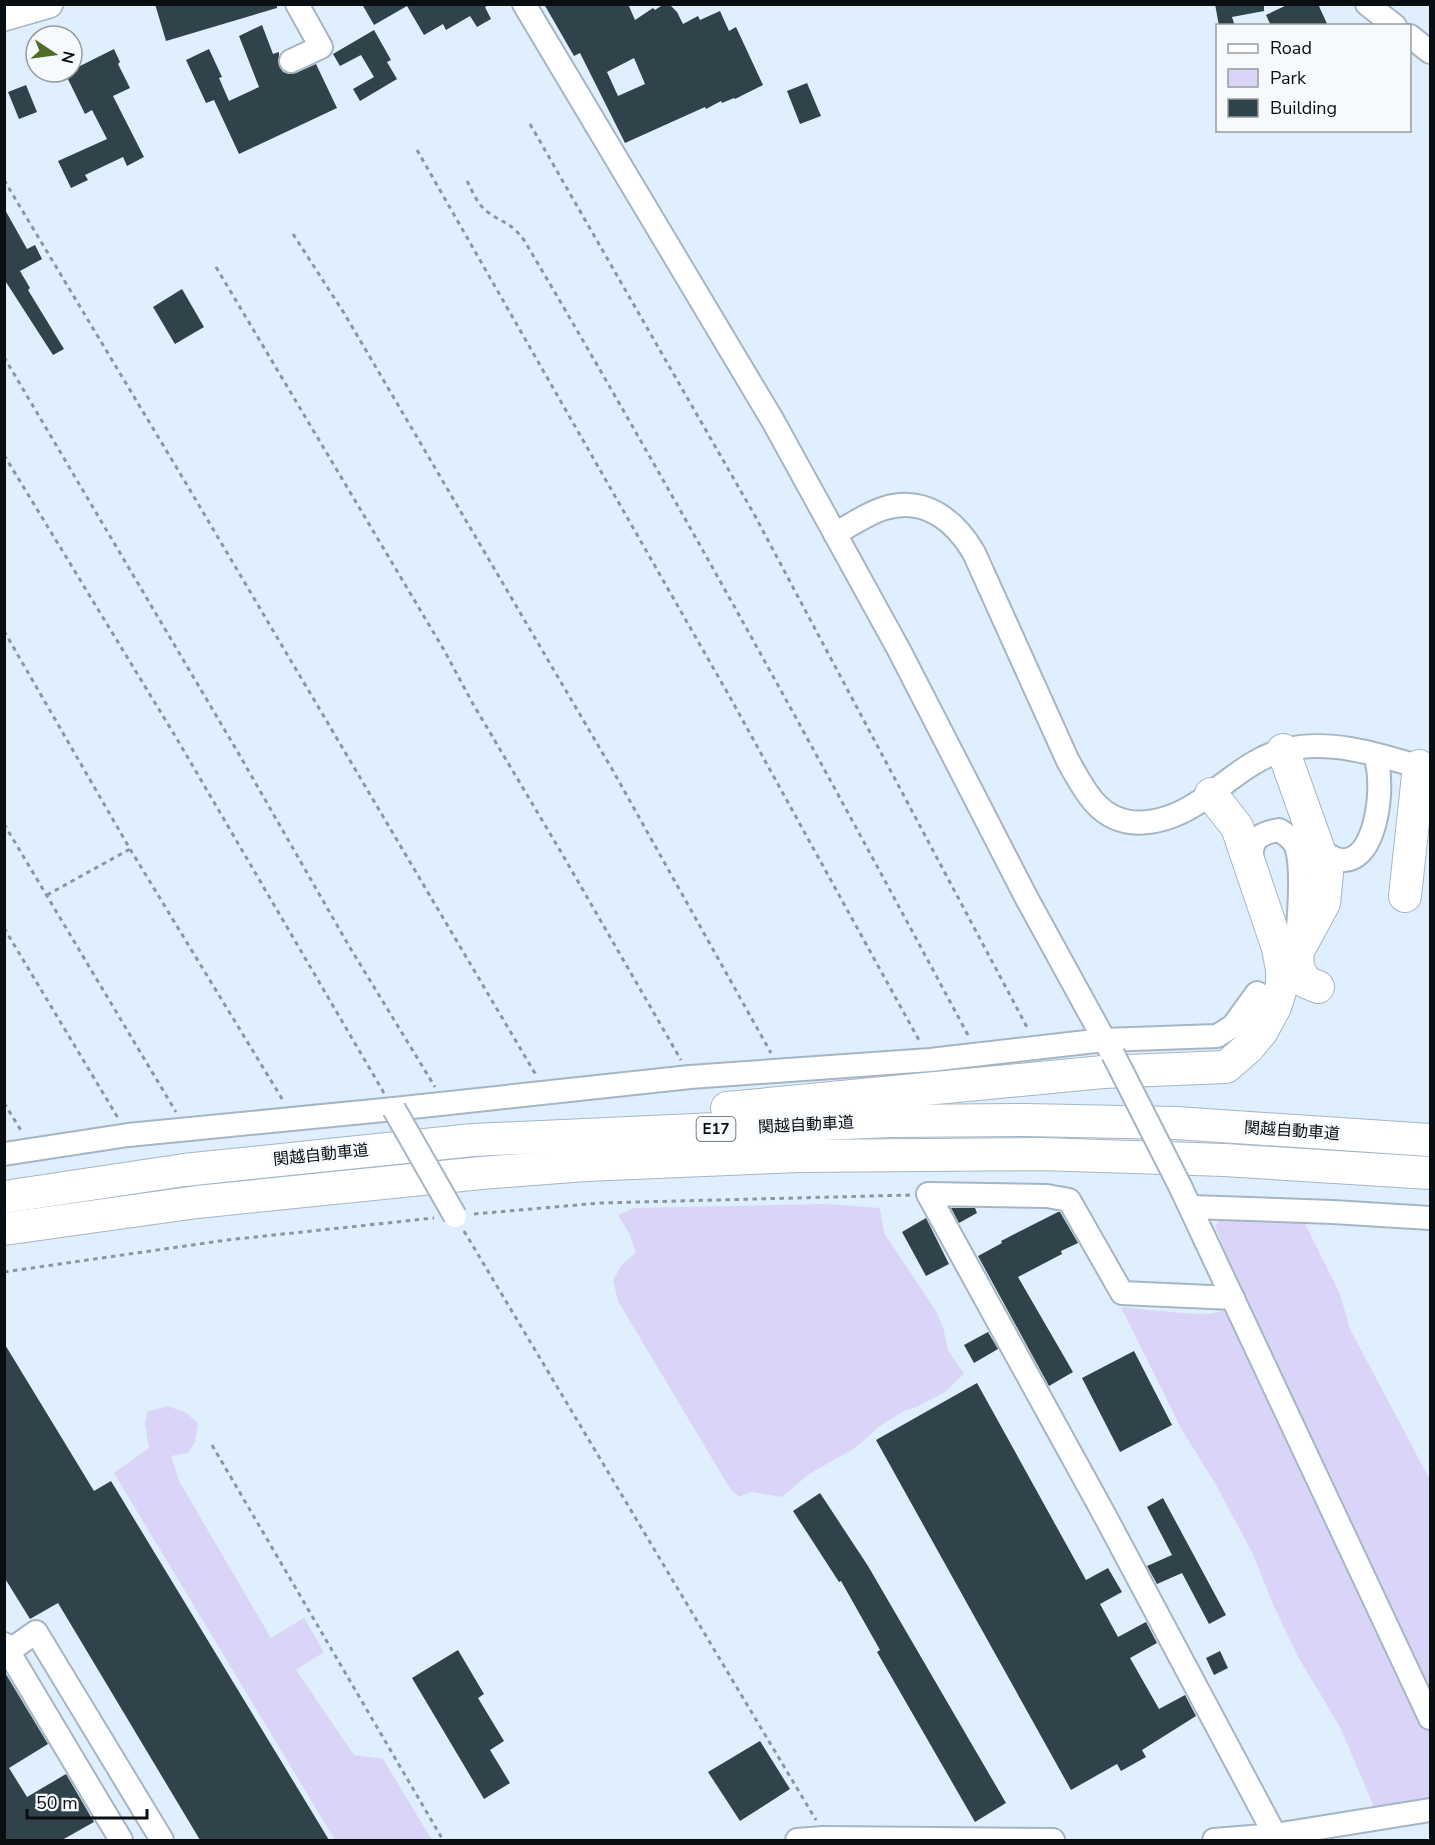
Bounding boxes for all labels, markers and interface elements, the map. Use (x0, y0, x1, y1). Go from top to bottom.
north arrow (24, 24, 84, 84)
legend (1216, 24, 1411, 132)
text: Road (1270, 36, 1312, 60)
text: N (56, 49, 80, 65)
text: Park (1270, 66, 1307, 90)
text: Building (1270, 96, 1337, 120)
street label: 関越自動車道 (757, 1112, 855, 1138)
road number: E17 (696, 1117, 736, 1141)
street label: 関越自動車道 (1243, 1117, 1341, 1145)
street label: 関越自動車道 (272, 1139, 370, 1171)
scale bar (27, 1782, 147, 1820)
text: 50 m (36, 1791, 78, 1815)

